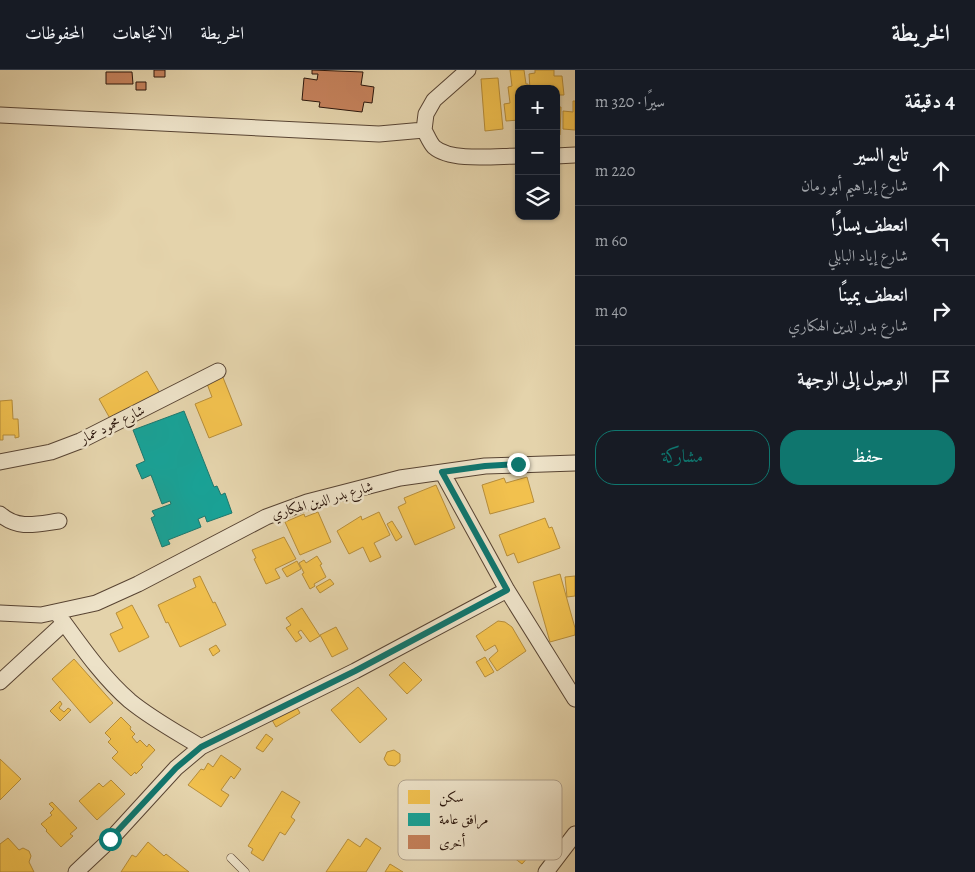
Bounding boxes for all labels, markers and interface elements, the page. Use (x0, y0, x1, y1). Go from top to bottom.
text: الخريطة (892, 17, 950, 49)
text: المحفوظات (25, 21, 84, 45)
text: الاتجاهات (112, 21, 172, 45)
text: الخريطة (200, 21, 244, 45)
map controls (515, 85, 560, 220)
button: + (515, 85, 560, 130)
text: 4 دقيقة (905, 87, 955, 115)
text: سيرًا · 320 m (595, 91, 665, 113)
button: − (515, 130, 560, 175)
text: تابع السير (855, 142, 908, 168)
icon: ahead (927, 157, 955, 185)
text: 220 m (595, 160, 635, 182)
button: layers (515, 175, 560, 220)
text: شارع إبراهيم أبو رمان (801, 175, 908, 197)
text: انعطف يسارًا (831, 212, 908, 238)
icon: left (927, 227, 955, 255)
text: 60 m (595, 230, 627, 252)
text: شارع إياد البابلي (828, 245, 908, 267)
text: انعطف يمينًا (838, 282, 908, 308)
icon: right (927, 297, 955, 325)
text: 40 m (595, 300, 627, 322)
text: شارع بدر الدين الهكاري (788, 315, 908, 337)
text: الوصول إلى الوجهة (797, 366, 908, 392)
icon: arrive (927, 367, 955, 395)
street label: شارع محمود عمار (75, 401, 149, 451)
button: مشاركة (595, 430, 770, 485)
button: حفظ (780, 430, 955, 485)
route end (507, 453, 530, 476)
street label: شارع بدر الدين الهكاري (269, 477, 376, 526)
legend (398, 780, 562, 860)
text: سكن (439, 788, 464, 807)
text: مرافق عامة (439, 810, 488, 829)
route start (99, 828, 122, 851)
text: أخرى (439, 832, 466, 852)

